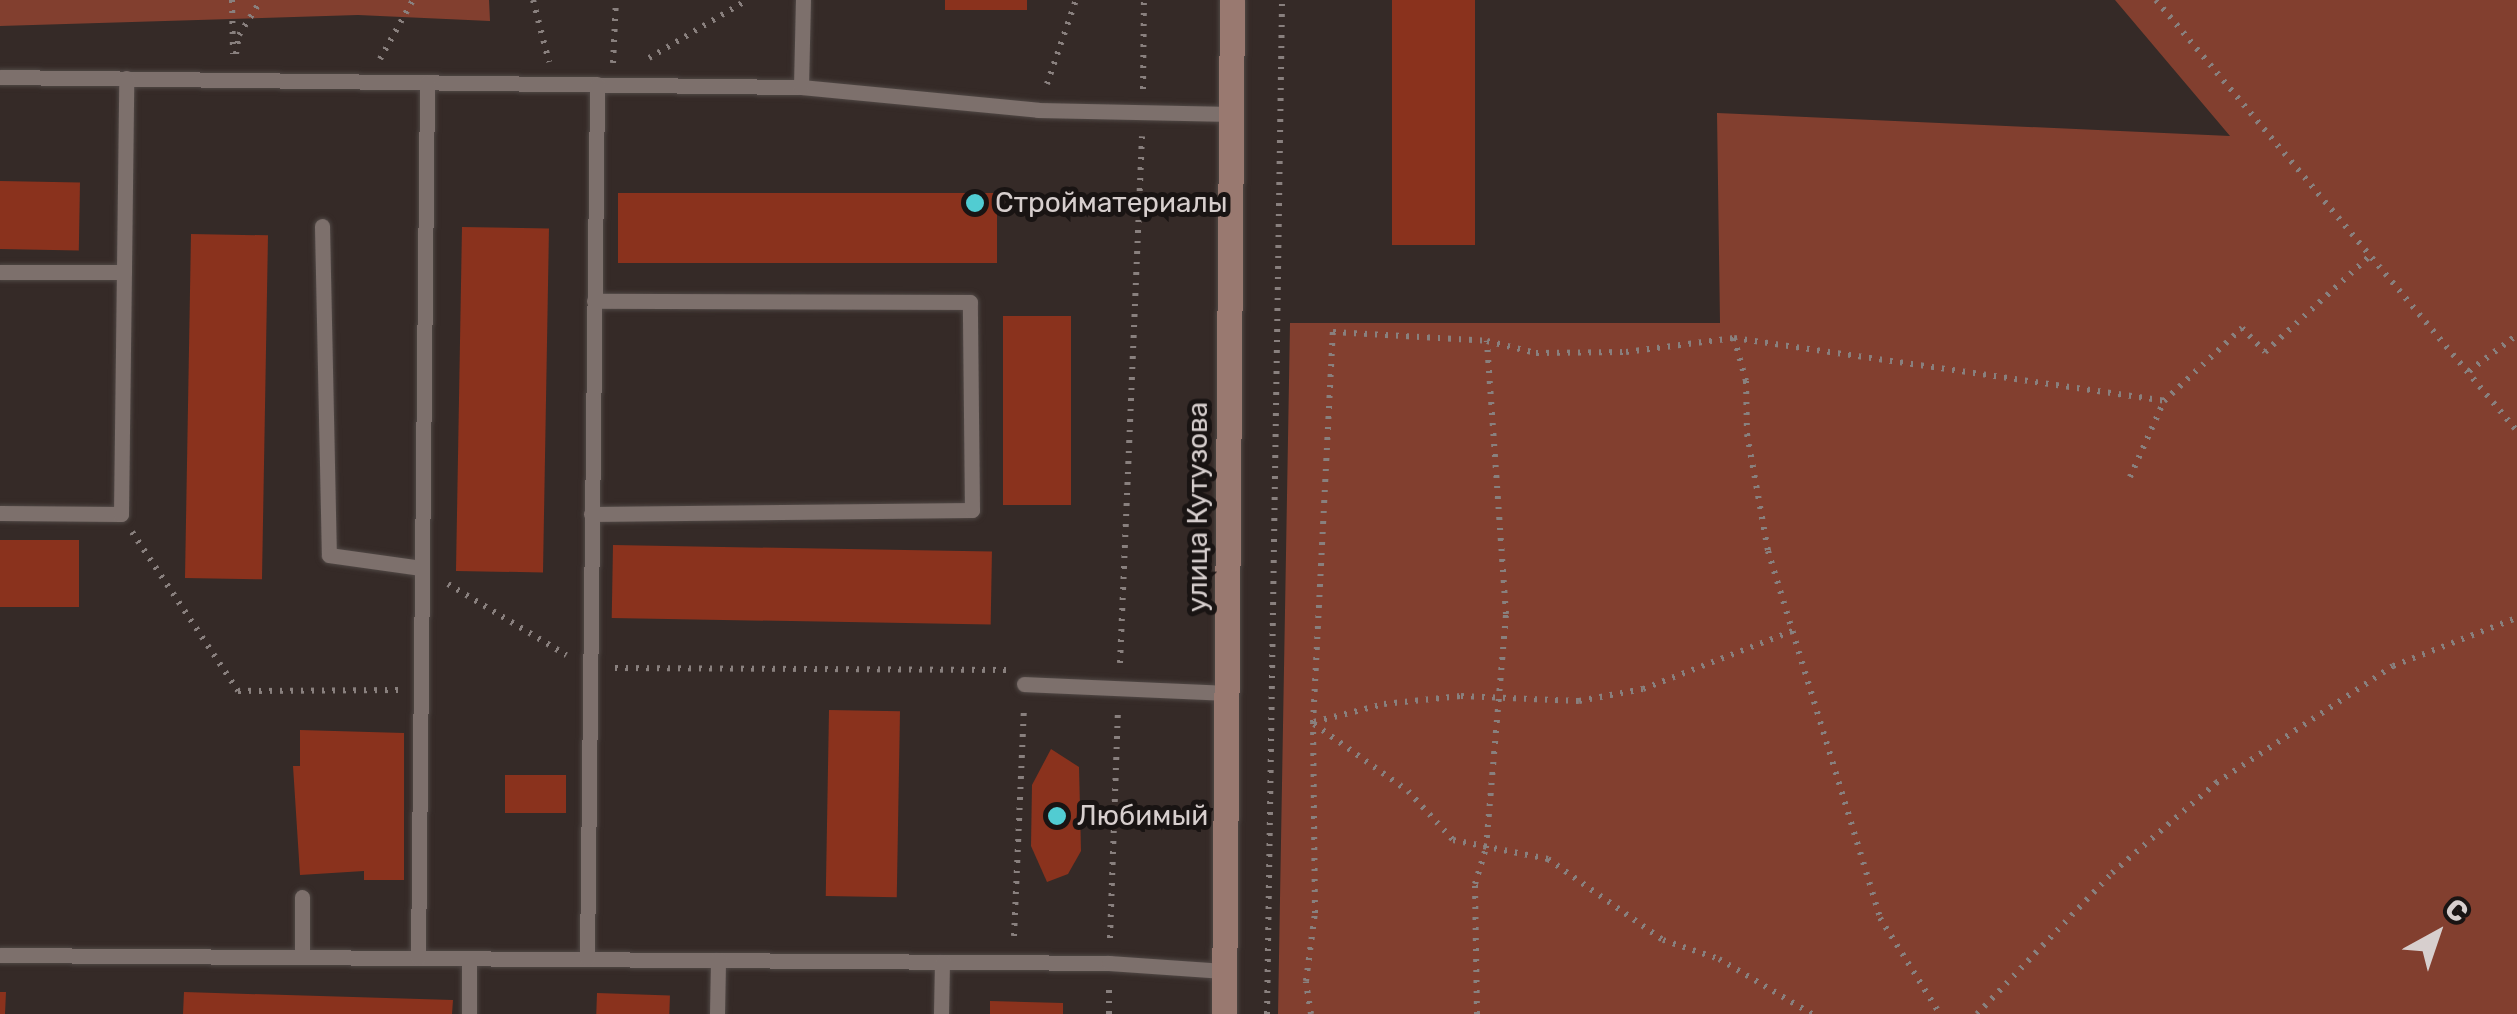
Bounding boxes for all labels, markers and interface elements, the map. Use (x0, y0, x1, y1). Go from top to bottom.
place label: Стройматериалы (995, 186, 1228, 220)
marker: Стройматериалы (964, 192, 986, 214)
street label: улица Кутузова (1181, 402, 1215, 612)
place label: Любимый (1077, 799, 1208, 833)
marker: Любимый (1046, 805, 1068, 827)
north arrow (2387, 884, 2487, 984)
text: С (2438, 892, 2475, 930)

